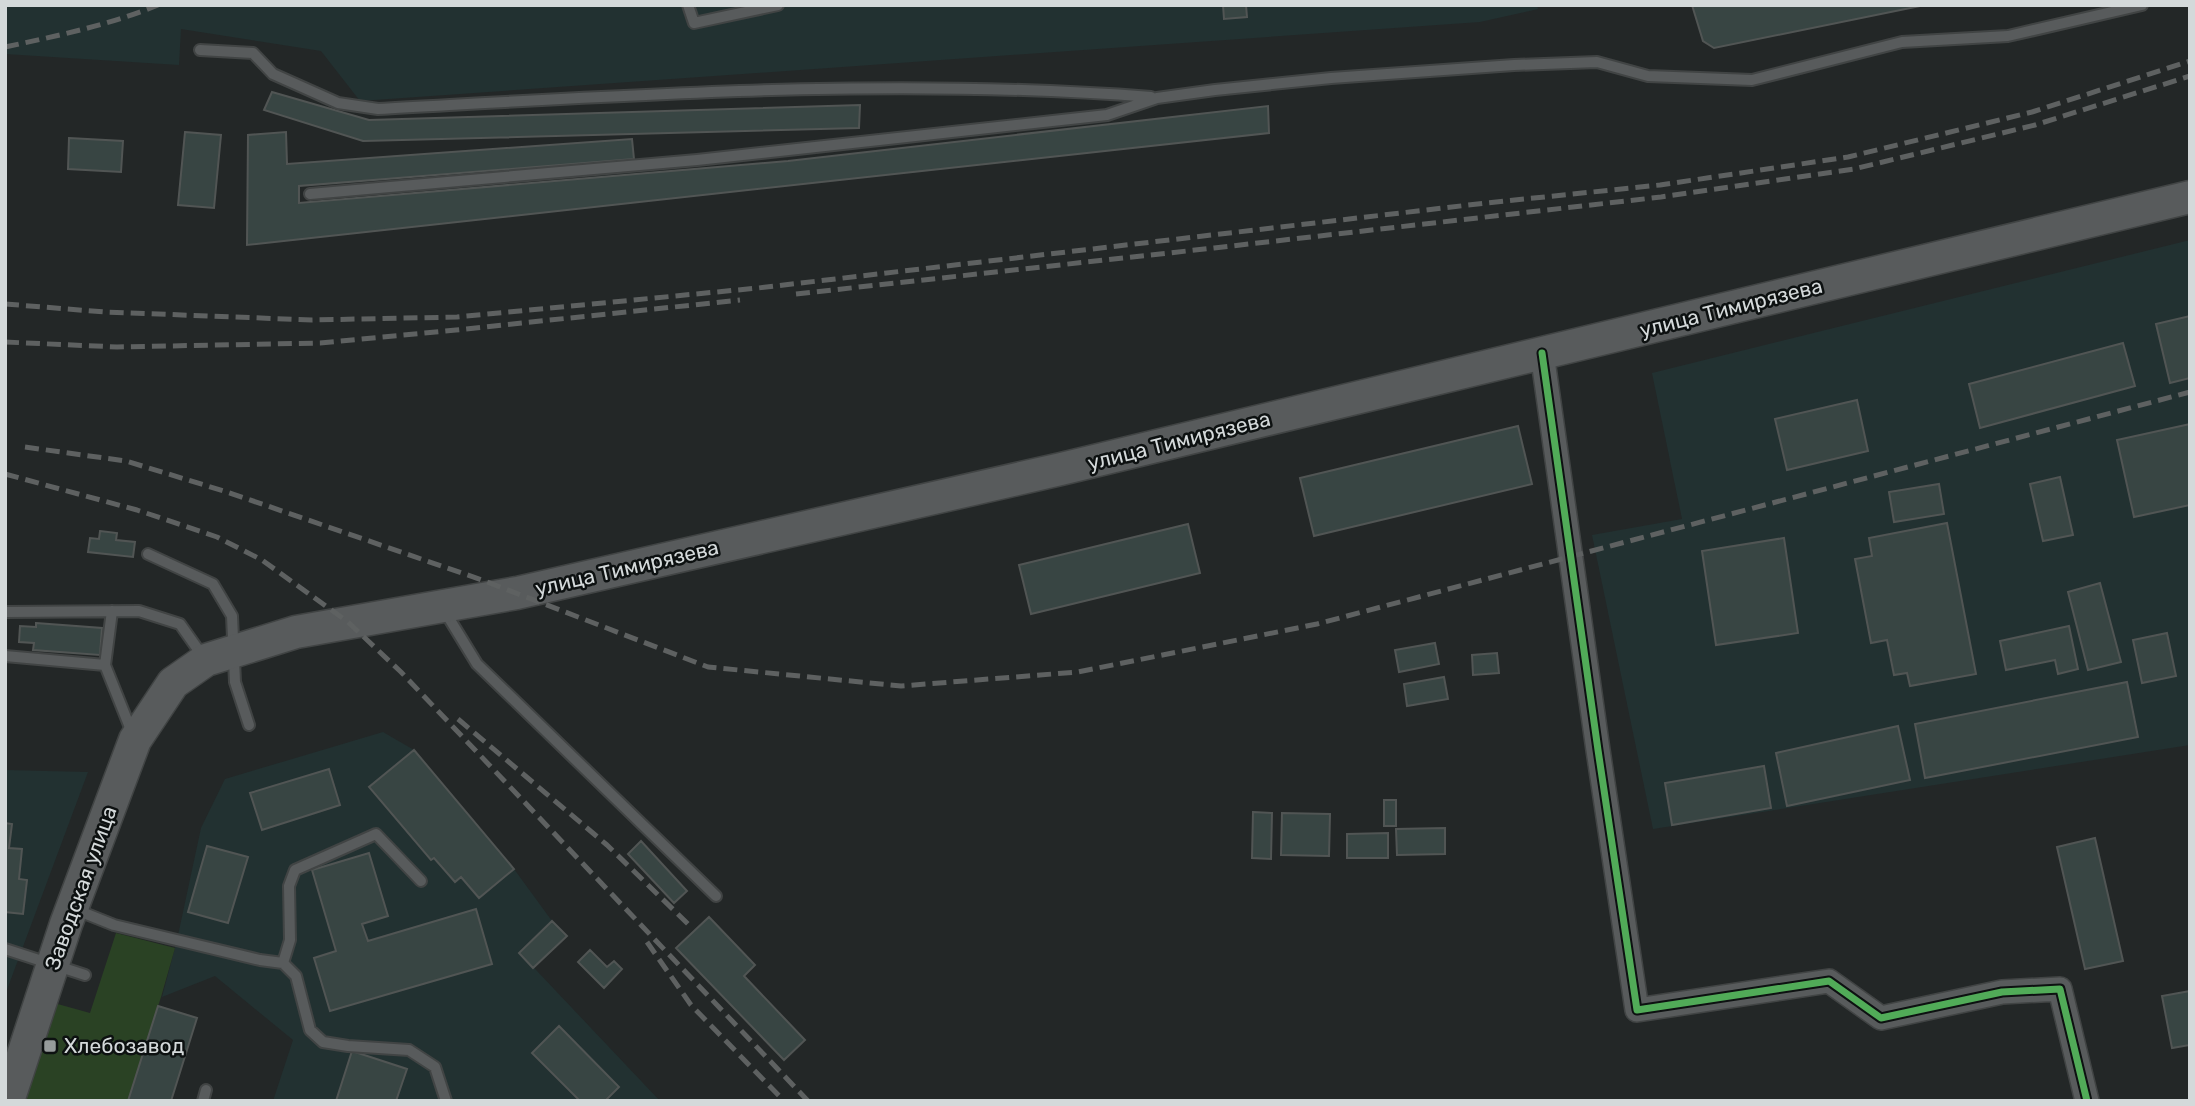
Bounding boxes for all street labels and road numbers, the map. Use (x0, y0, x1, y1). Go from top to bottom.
street label: улица Тимирязева (1637, 273, 1825, 342)
street label: улица Тимирязева (1085, 406, 1273, 475)
street label: улица Тимирязева (533, 534, 721, 601)
street label: Заводская улица (39, 803, 122, 973)

